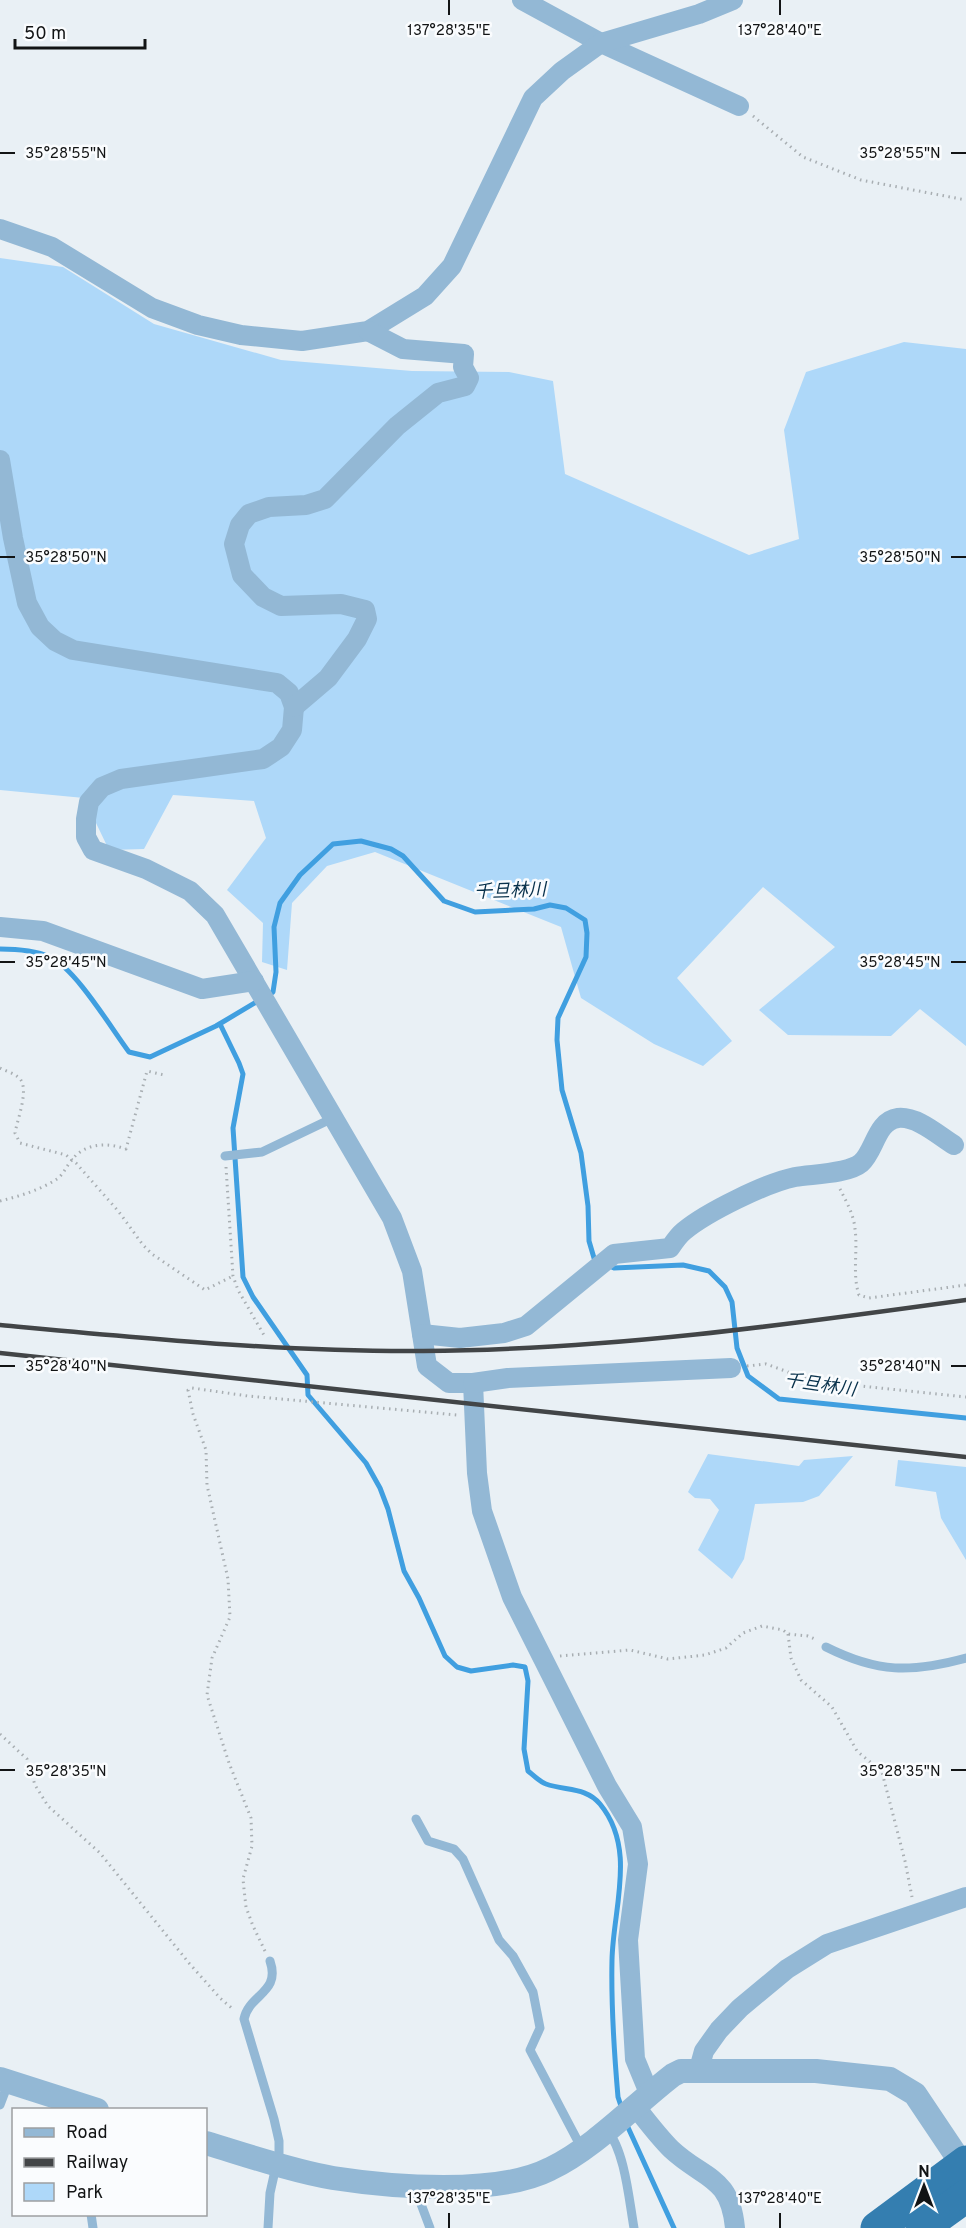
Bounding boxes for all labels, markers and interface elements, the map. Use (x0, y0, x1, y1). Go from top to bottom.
scale bar (15, 12, 146, 50)
text: 137°28'35"E (407, 22, 491, 41)
text: 137°28'40"E (738, 22, 822, 41)
text: 50 m (24, 23, 66, 46)
text: 35°28'55"N (25, 145, 107, 164)
text: 35°28'55"N (859, 145, 941, 164)
text: 35°28'50"N (25, 549, 107, 568)
text: 35°28'50"N (859, 549, 941, 568)
water label: 千旦林川 (474, 879, 548, 905)
text: 35°28'45"N (25, 954, 107, 973)
text: 35°28'45"N (859, 954, 941, 973)
text: 35°28'40"N (25, 1358, 107, 1377)
text: 35°28'40"N (859, 1358, 941, 1377)
water label: 千旦林川 (783, 1370, 859, 1403)
text: 35°28'35"N (25, 1763, 107, 1782)
text: 35°28'35"N (859, 1763, 941, 1782)
legend (12, 2108, 207, 2216)
text: Road (66, 2122, 108, 2145)
text: Railway (66, 2152, 128, 2175)
north arrow (894, 2156, 954, 2216)
text: N (918, 2163, 930, 2183)
text: Park (66, 2182, 103, 2205)
text: 137°28'35"E (407, 2190, 491, 2209)
text: 137°28'40"E (738, 2190, 822, 2209)

